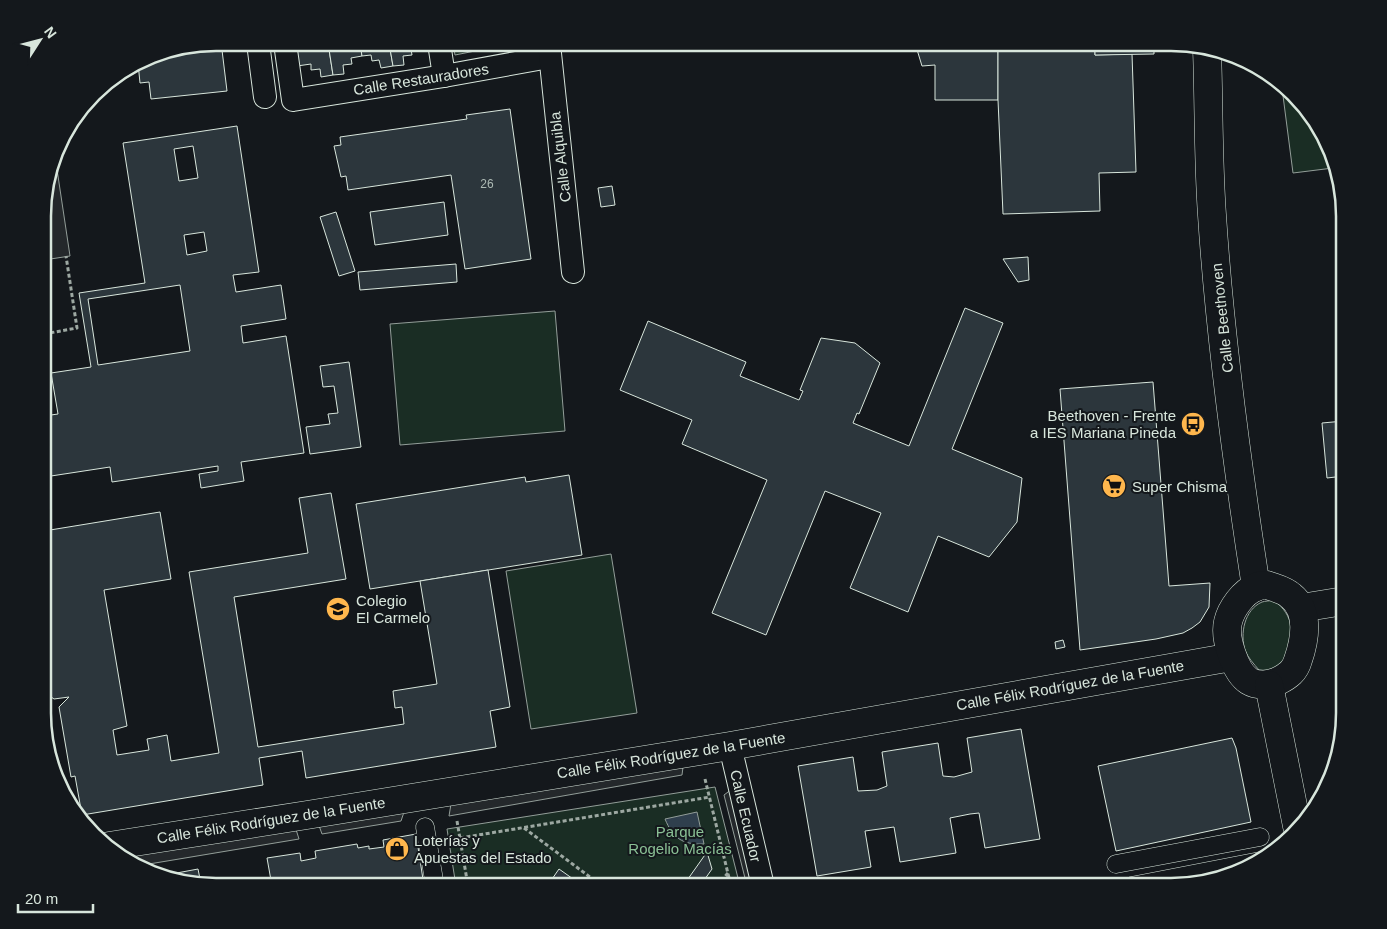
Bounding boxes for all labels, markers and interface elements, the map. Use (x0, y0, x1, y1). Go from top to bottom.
north arrow (15, 15, 65, 65)
text: N (41, 24, 60, 41)
street label: Calle Restauradores (352, 60, 490, 98)
street label: Calle Alquibla (546, 110, 574, 203)
house number: 26 (480, 177, 494, 191)
street label: Calle Beethoven (1208, 262, 1236, 374)
place label: Beethoven - Frente a IES Mariana Pineda (1030, 407, 1177, 441)
bus stop icon: Beethoven - Frente a IES Mariana Pineda (1180, 411, 1206, 437)
supermarket icon: Super Chisma (1101, 473, 1127, 499)
place label: Super Chisma (1132, 478, 1228, 495)
place label: Colegio El Carmelo (356, 592, 430, 626)
school or university icon: Colegio El Carmelo (325, 596, 351, 622)
street label: Calle Félix Rodríguez de la Fuente (955, 657, 1185, 713)
street label: Calle Félix Rodríguez de la Fuente (556, 729, 786, 781)
street label: Calle Ecuador (727, 768, 765, 864)
street label: Calle Félix Rodríguez de la Fuente (156, 794, 386, 846)
park label: Parque Rogelio Macías (628, 823, 732, 857)
place label: Loterías y Apuestas del Estado (414, 832, 552, 866)
shop icon: Loterías y Apuestas del Estado (384, 836, 410, 862)
scale bar (18, 882, 92, 914)
text: 20 m (25, 890, 58, 907)

